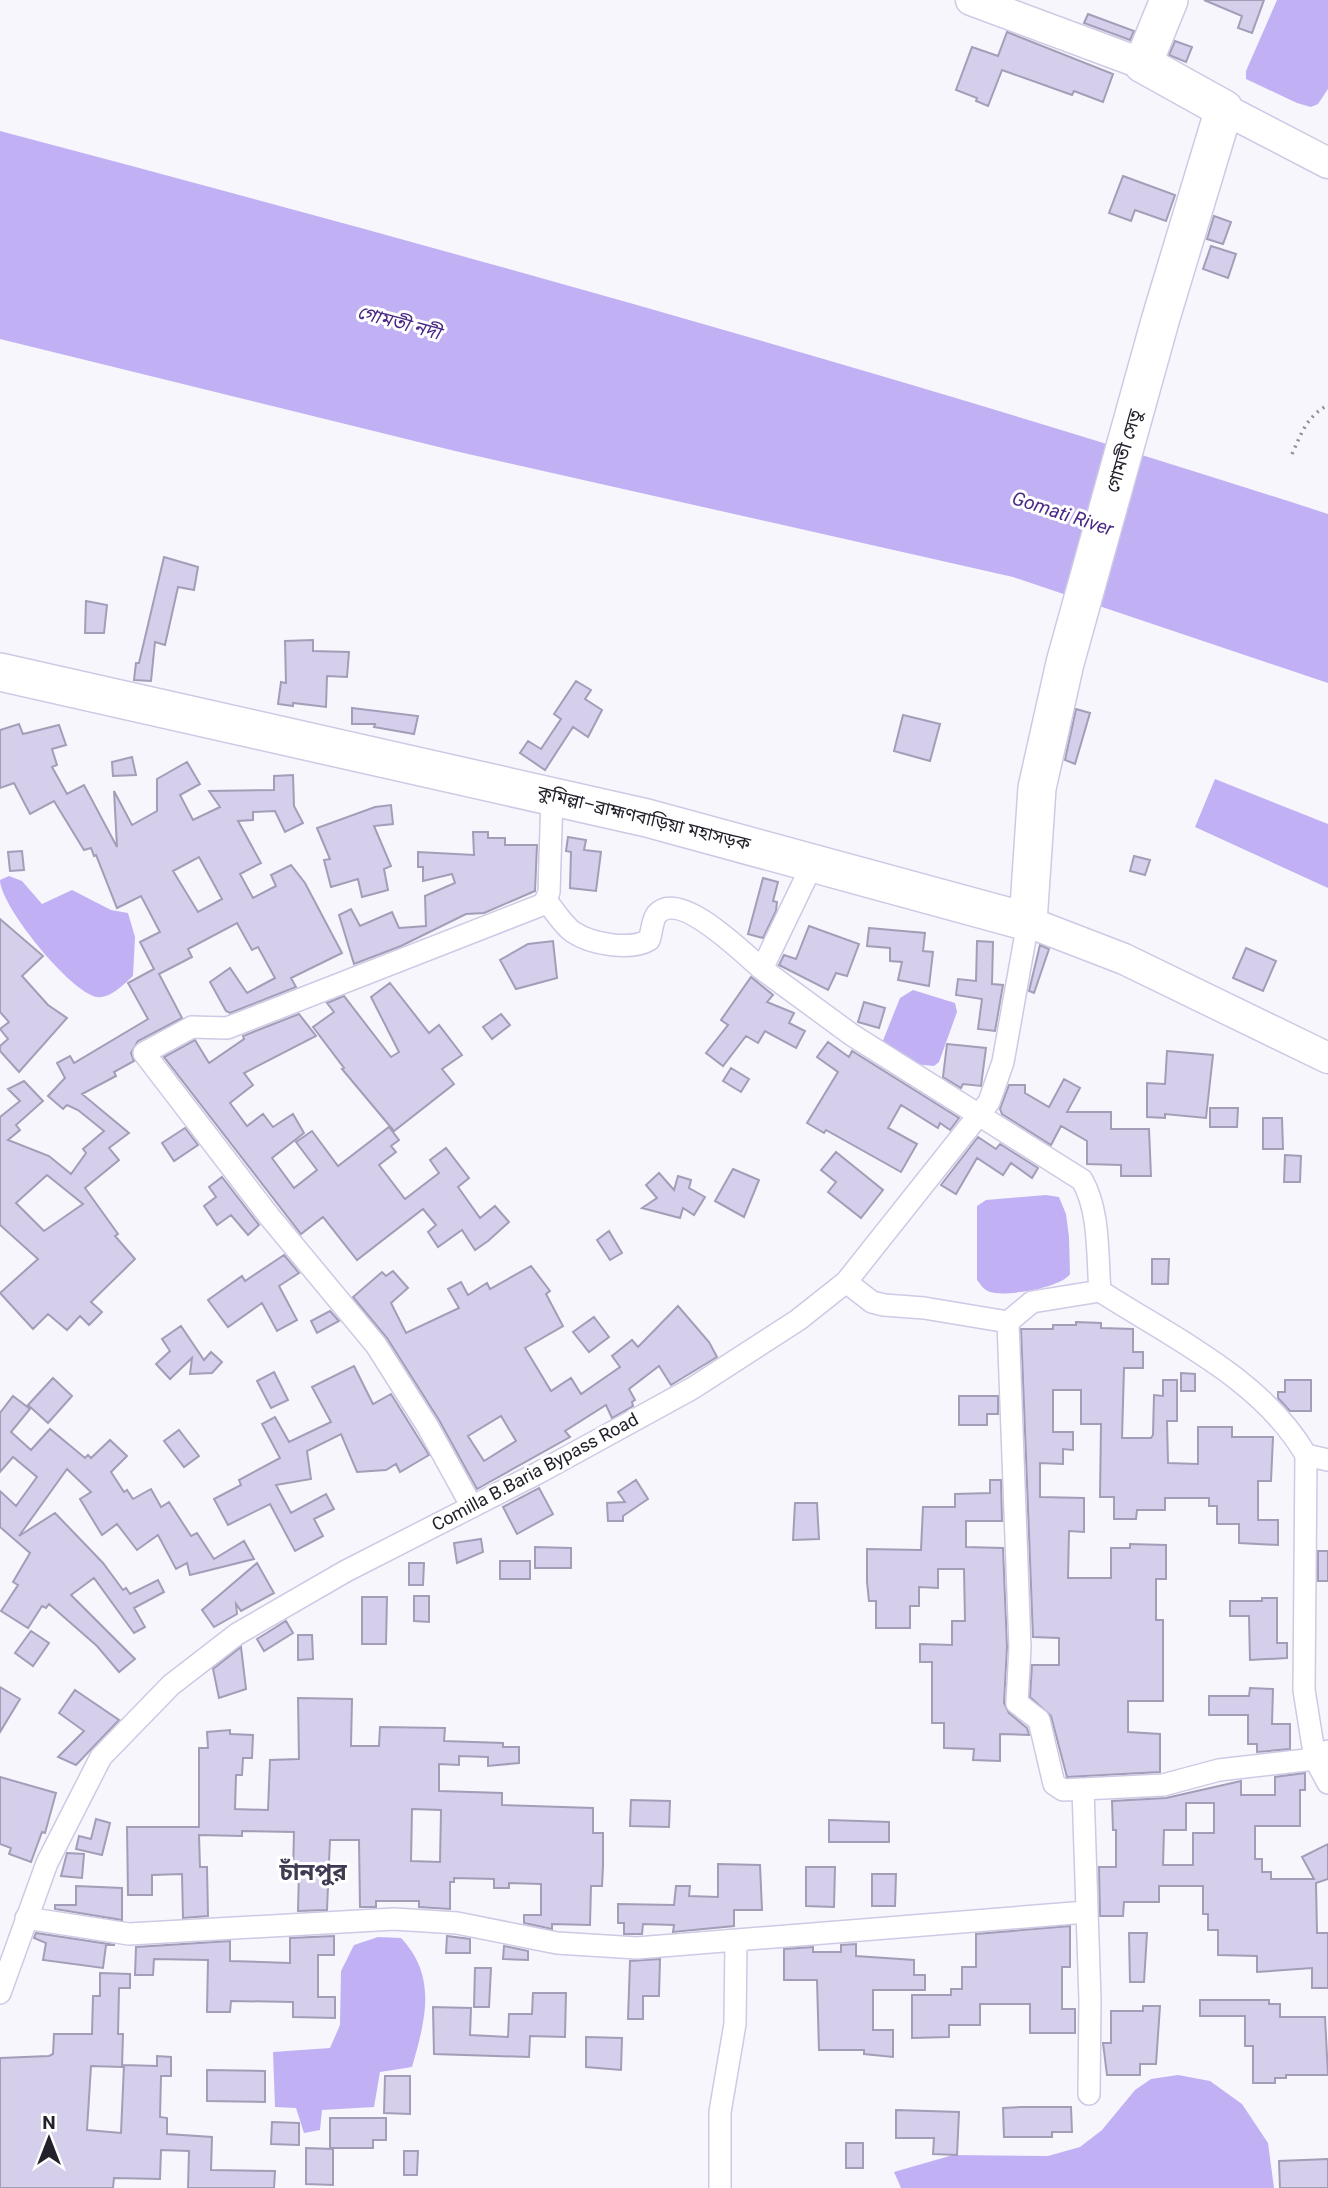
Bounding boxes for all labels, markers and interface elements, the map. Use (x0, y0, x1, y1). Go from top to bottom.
water label: গোমতী নদী (355, 300, 447, 346)
street label: গোমতী সেতু (1102, 407, 1146, 495)
water label: Gomati River (1009, 486, 1117, 541)
street label: কুমিল্লা–ব্রাহ্মণবাড়িয়া মহাসড়ক (534, 781, 753, 855)
street label: Comilla B.Baria Bypass Road (428, 1408, 642, 1535)
district label: চাঁনপুর (278, 1858, 347, 1886)
north arrow (14, 2104, 84, 2174)
text: N (42, 2111, 56, 2134)

